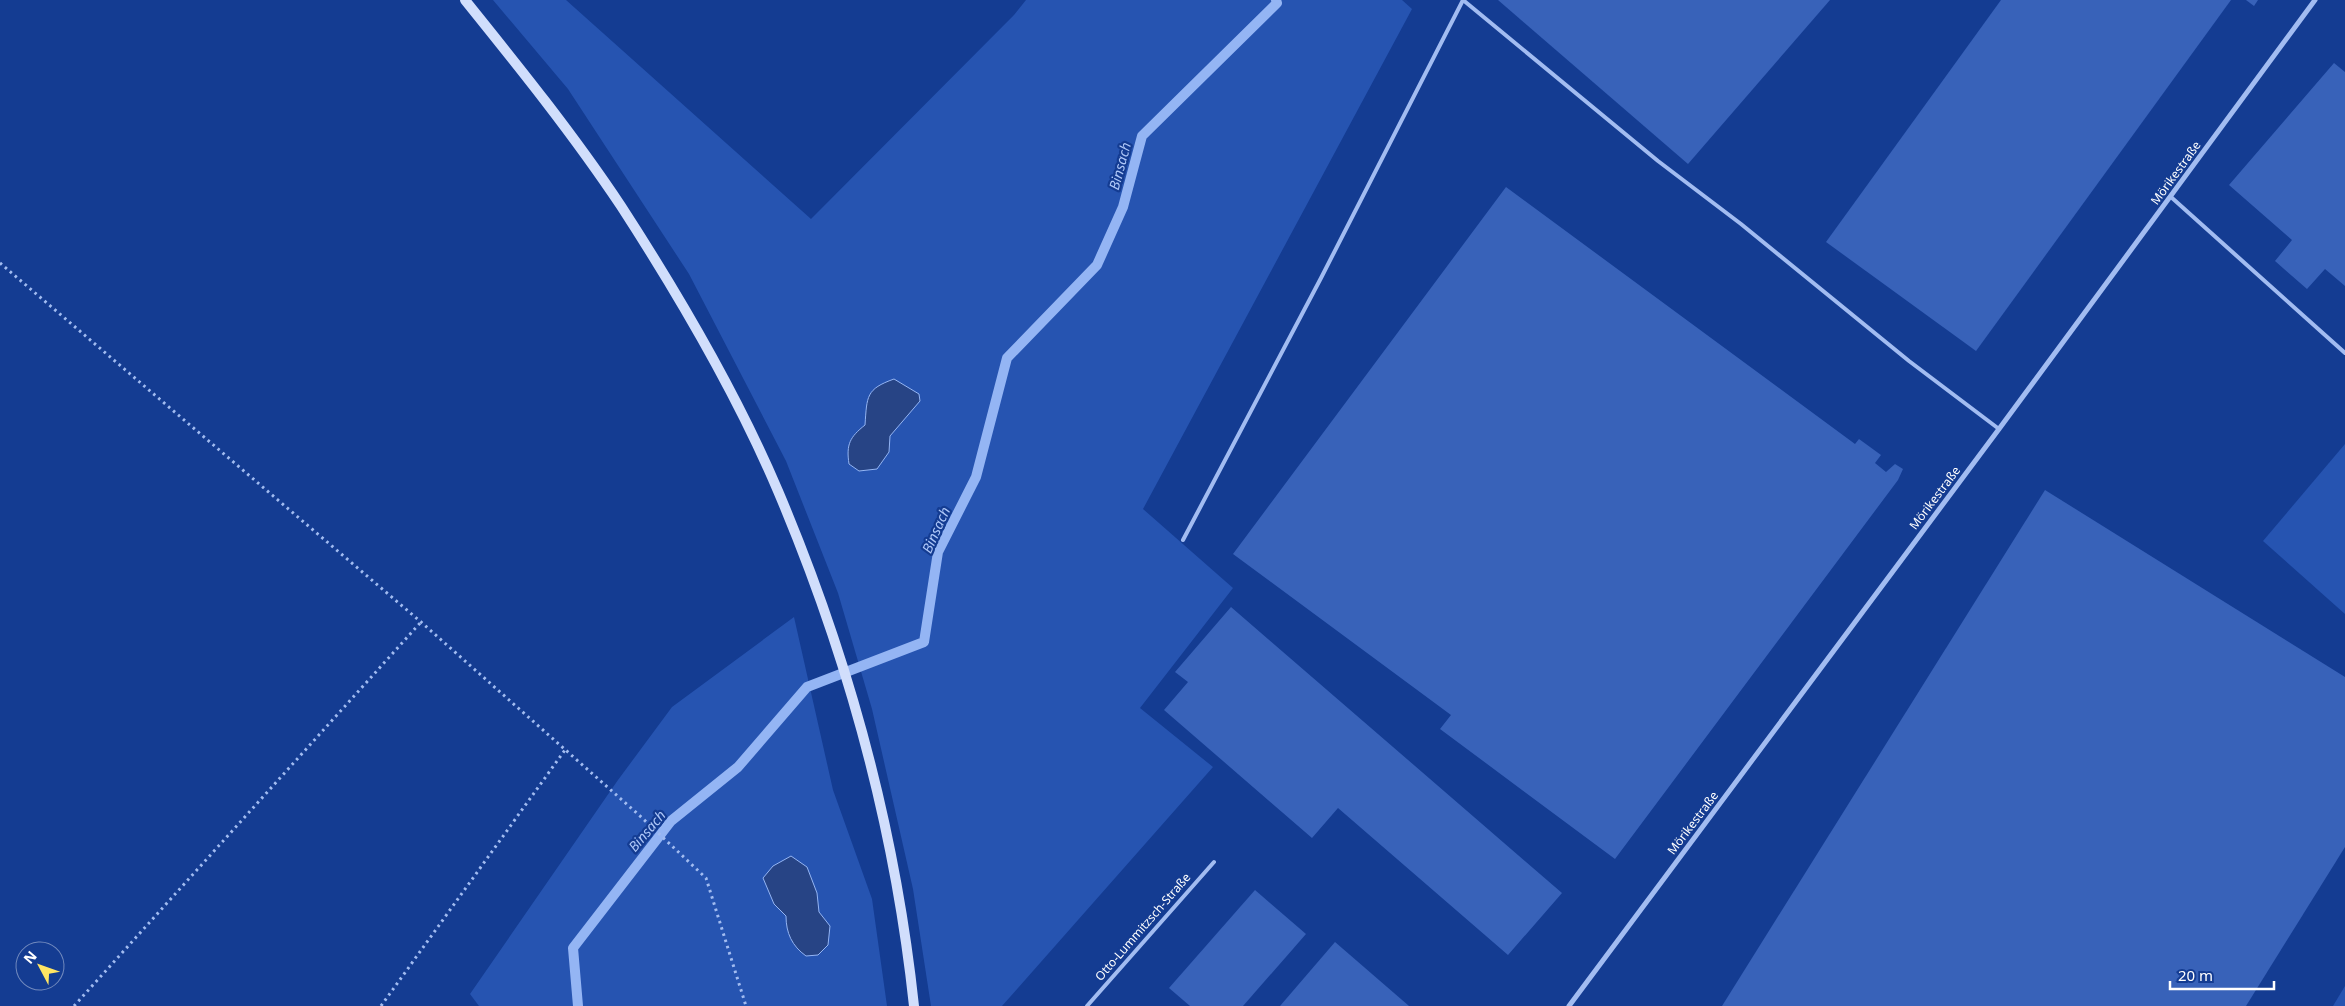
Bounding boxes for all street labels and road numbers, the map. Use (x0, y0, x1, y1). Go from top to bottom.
street label: Mörikestraße (2147, 137, 2205, 208)
street label: Mörikestraße (1905, 462, 1964, 533)
street label: Mörikestraße (1663, 787, 1722, 858)
street label: Otto-Lummitzsch-Straße (1091, 869, 1194, 984)

